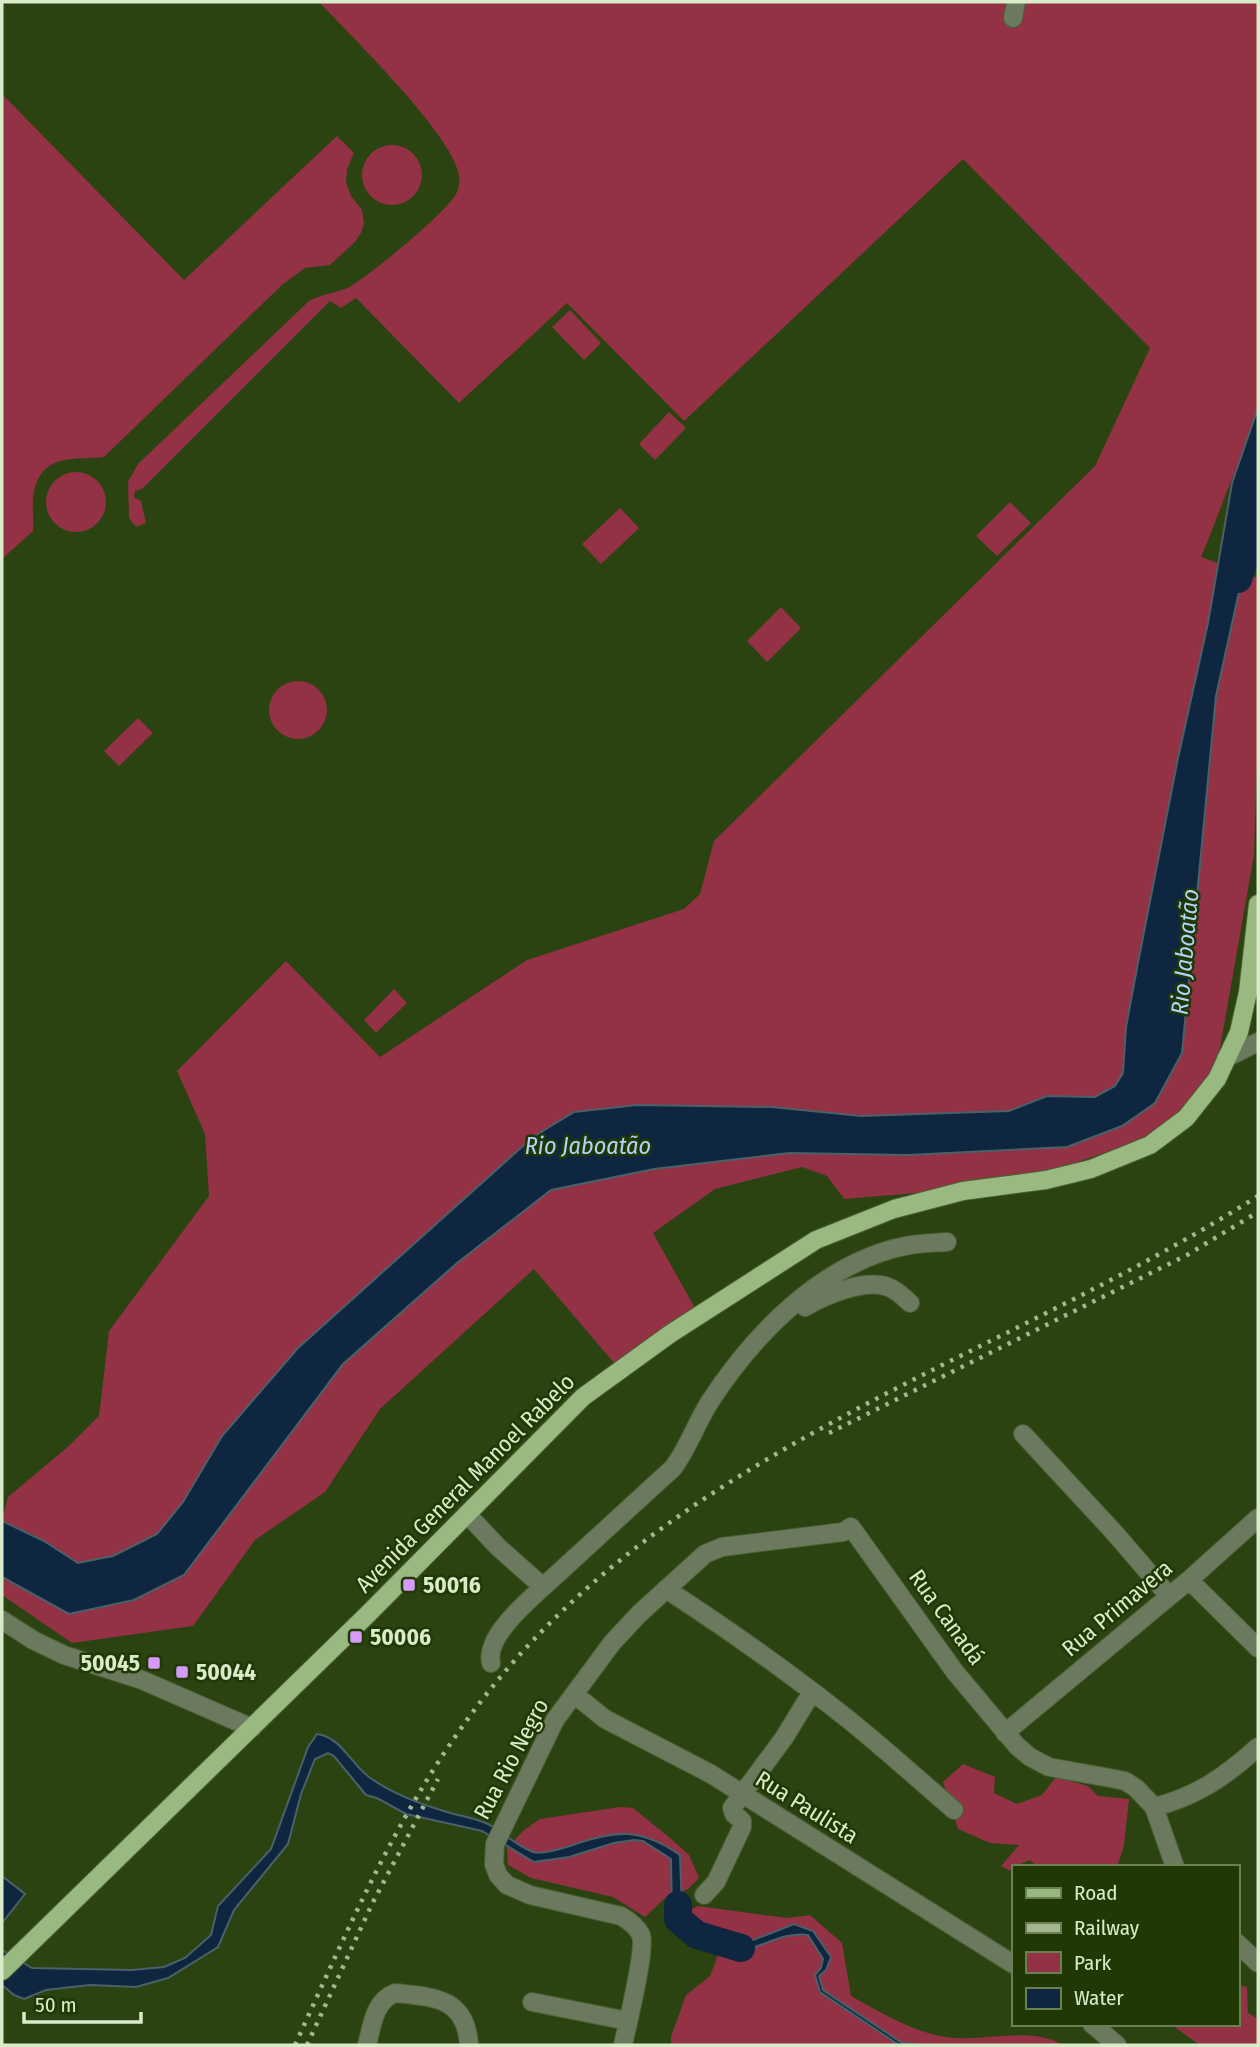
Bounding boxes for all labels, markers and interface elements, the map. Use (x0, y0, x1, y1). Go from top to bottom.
water label: Rio Jaboatão (1166, 888, 1204, 1016)
water label: Rio Jaboatão (525, 1132, 651, 1160)
street label: Avenida General Manoel Rabelo (350, 1368, 580, 1598)
street label: Rua Primavera (1056, 1554, 1178, 1662)
street label: Rua Canadá (903, 1564, 991, 1670)
place label: 50016 (423, 1571, 481, 1599)
marker: 50016 (401, 1577, 417, 1593)
place label: 50006 (370, 1623, 431, 1651)
marker: 50006 (348, 1629, 364, 1645)
place label: 50045 (81, 1649, 140, 1677)
marker: 50045 (146, 1655, 162, 1671)
place label: 50044 (196, 1658, 256, 1686)
marker: 50044 (174, 1664, 190, 1680)
street label: Rua Rio Negro (467, 1694, 555, 1824)
street label: Rua Paulista (751, 1764, 863, 1850)
legend (1012, 1865, 1239, 2026)
text: Road (1074, 1880, 1118, 1906)
text: Railway (1074, 1915, 1140, 1941)
text: Park (1074, 1950, 1112, 1976)
scale bar (24, 1980, 142, 2024)
text: Water (1074, 1985, 1124, 2011)
text: 50 m (35, 1992, 77, 2018)

